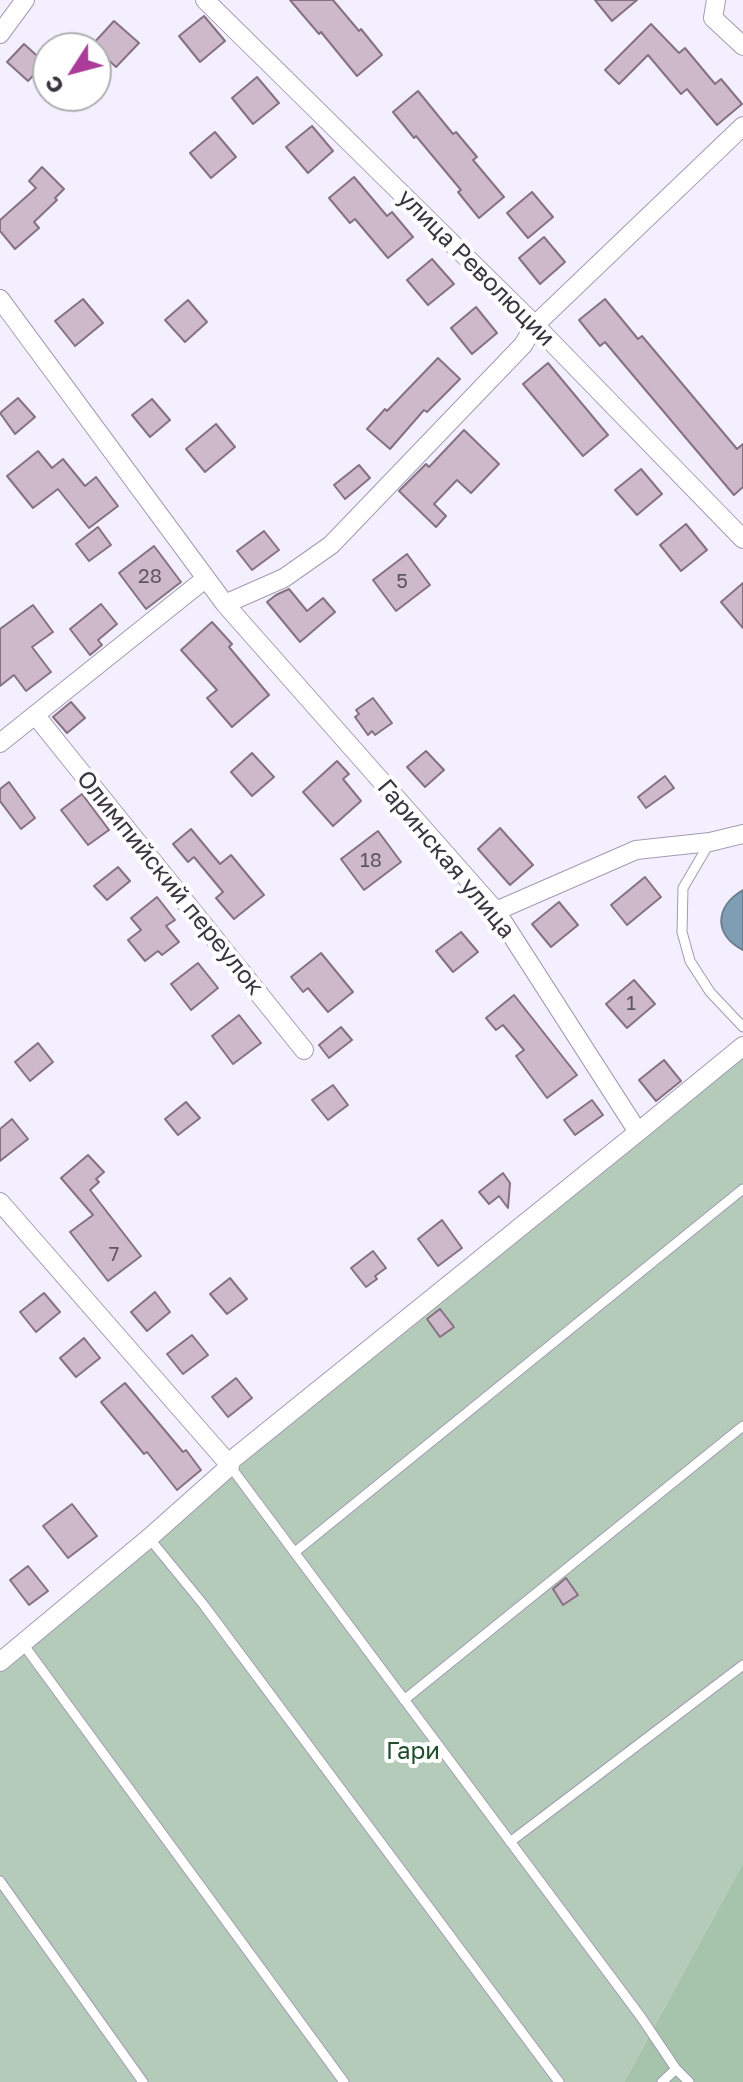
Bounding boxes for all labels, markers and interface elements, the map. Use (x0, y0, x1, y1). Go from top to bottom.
north arrow (32, 32, 112, 112)
text: С (38, 71, 69, 99)
street label: улица Революции (391, 183, 561, 353)
house number: 28 (138, 565, 162, 589)
house number: 5 (396, 570, 408, 594)
street label: Олимпийский переулок (71, 765, 269, 1001)
street label: Гаринская улица (371, 774, 521, 944)
house number: 18 (360, 849, 382, 873)
house number: 1 (626, 992, 636, 1016)
house number: 7 (109, 1243, 119, 1267)
park label: Гари (386, 1737, 440, 1765)

